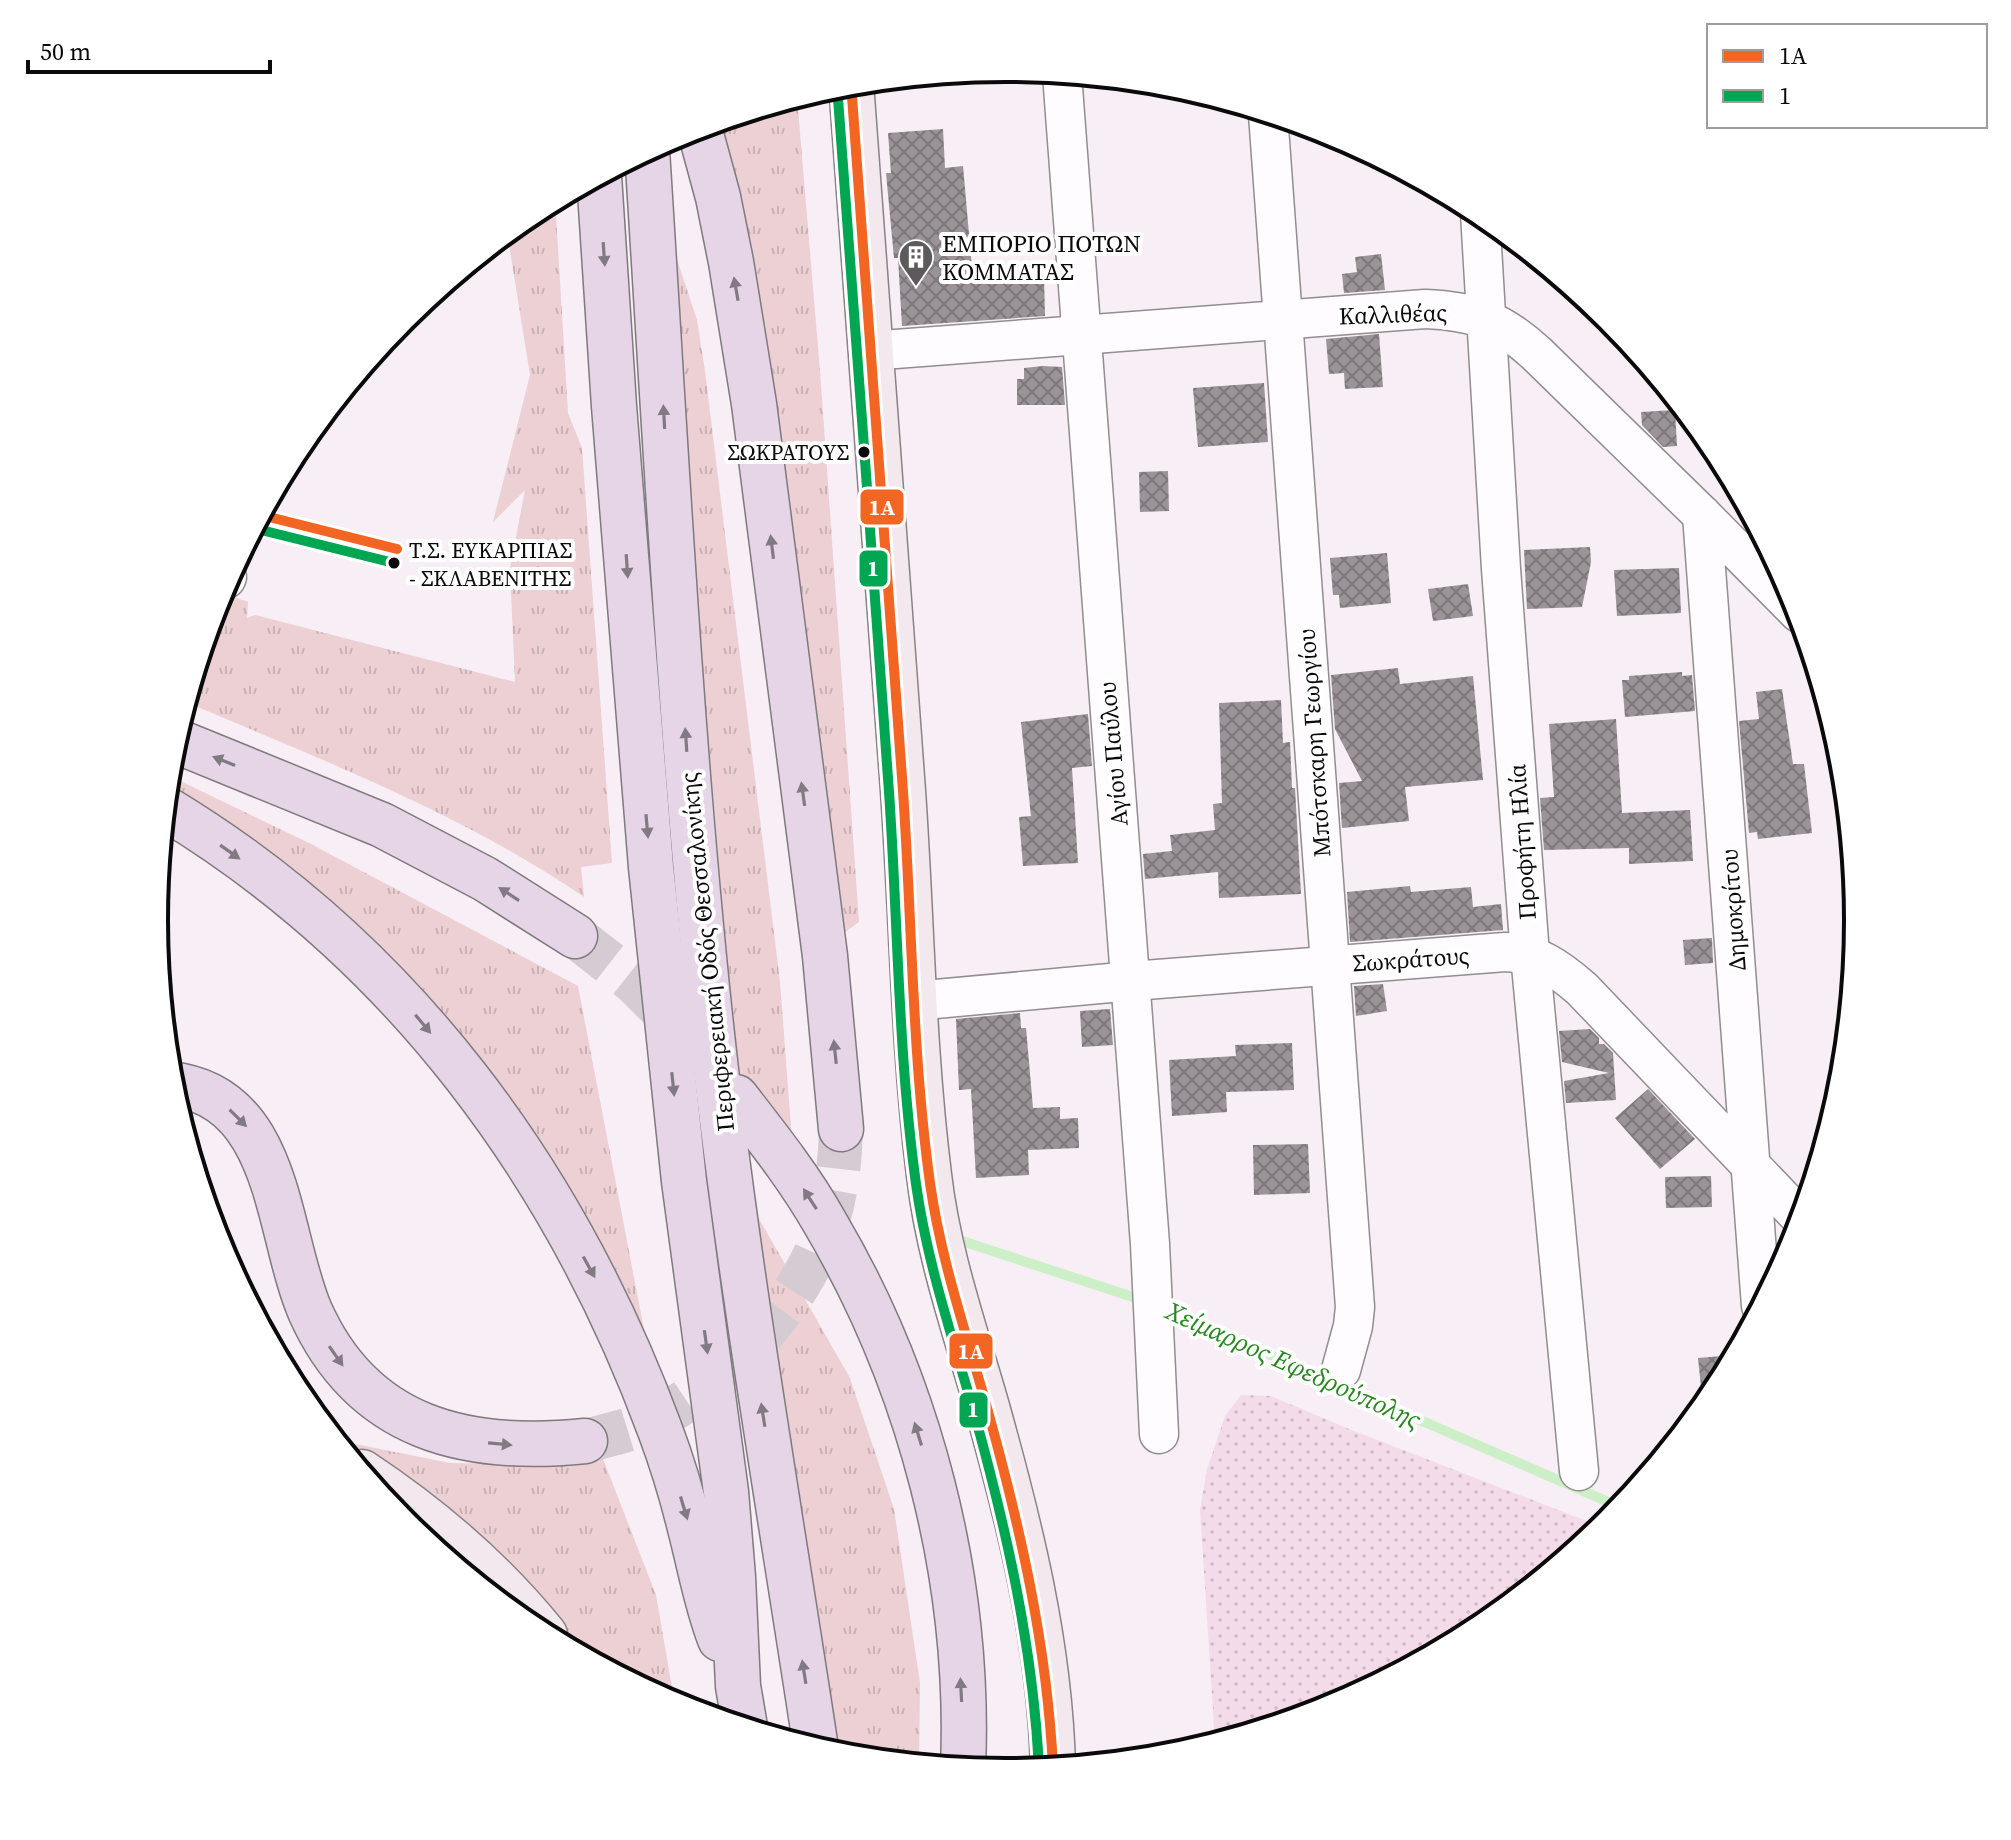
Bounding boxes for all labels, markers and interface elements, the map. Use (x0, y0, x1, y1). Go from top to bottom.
scale bar (28, 24, 270, 74)
legend (1707, 24, 1987, 128)
text: 50 m (40, 35, 91, 68)
text: 1Α (1779, 39, 1807, 72)
text: 1 (1779, 79, 1791, 112)
place label: ΕΜΠΟΡΙΟ ΠΟΤΩΝ ΚΟΜΜΑΤΑΣ (942, 227, 1141, 288)
building icon: ΕΜΠΟΡΙΟ ΠΟΤΩΝ ΚΟΜΜΑΤΑΣ (897, 238, 935, 288)
one-way arrow (598, 242, 611, 267)
one-way arrow (729, 276, 741, 301)
street label: Καλλιθέας (1338, 296, 1448, 332)
one-way arrow (657, 404, 670, 429)
place label: ΣΩΚΡΑΤΟΥΣ (728, 437, 849, 467)
marker: ΣΩΚΡΑΤΟΥΣ (856, 444, 872, 460)
line badge: 1Α (859, 488, 905, 526)
text: 1Α (869, 492, 896, 522)
one-way arrow (765, 534, 778, 559)
place label: Τ.Σ. ΕΥΚΑΡΠΙΑΣ - ΣΚΛΑΒΕΝΙΤΗΣ (409, 535, 572, 593)
line badge: 1 (858, 549, 889, 588)
text: 1 (867, 553, 879, 583)
one-way arrow (621, 554, 634, 579)
marker: Τ.Σ. ΕΥΚΑΡΠΙΑΣ - ΣΚΛΑΒΕΝΙΤΗΣ (386, 555, 402, 571)
street label: Μπότσκαρη Γεωργίου (1290, 628, 1338, 858)
street label: Αγίου Παύλου (1090, 681, 1136, 827)
one-way arrow (679, 727, 692, 752)
one-way arrow (212, 754, 236, 767)
street label: Προφήτη Ηλία (1500, 763, 1544, 921)
street label: Περιφερειακή Οδός Θεσσαλονίκης (672, 771, 742, 1133)
one-way arrow (797, 781, 810, 806)
one-way arrow (641, 814, 654, 839)
one-way arrow (219, 844, 240, 859)
street label: Δημοκρίτου (1712, 848, 1754, 972)
one-way arrow (498, 888, 520, 902)
street label: Σωκράτους (1351, 938, 1471, 980)
one-way arrow (414, 1013, 431, 1033)
one-way arrow (829, 1039, 842, 1064)
one-way arrow (667, 1072, 680, 1097)
one-way arrow (228, 1108, 247, 1127)
one-way arrow (803, 1188, 818, 1209)
one-way arrow (581, 1256, 595, 1278)
water label: Χείμαρρος Εφεδρούπολης (1159, 1292, 1427, 1438)
one-way arrow (700, 1330, 713, 1355)
line badge: 1Α (948, 1332, 994, 1370)
text: 1Α (958, 1336, 985, 1366)
one-way arrow (328, 1345, 343, 1366)
line badge: 1 (958, 1391, 989, 1429)
text: 1 (967, 1394, 979, 1424)
one-way arrow (756, 1402, 769, 1427)
one-way arrow (911, 1422, 924, 1446)
one-way arrow (488, 1438, 513, 1451)
one-way arrow (678, 1496, 691, 1520)
one-way arrow (798, 1659, 810, 1684)
one-way arrow (955, 1677, 968, 1702)

